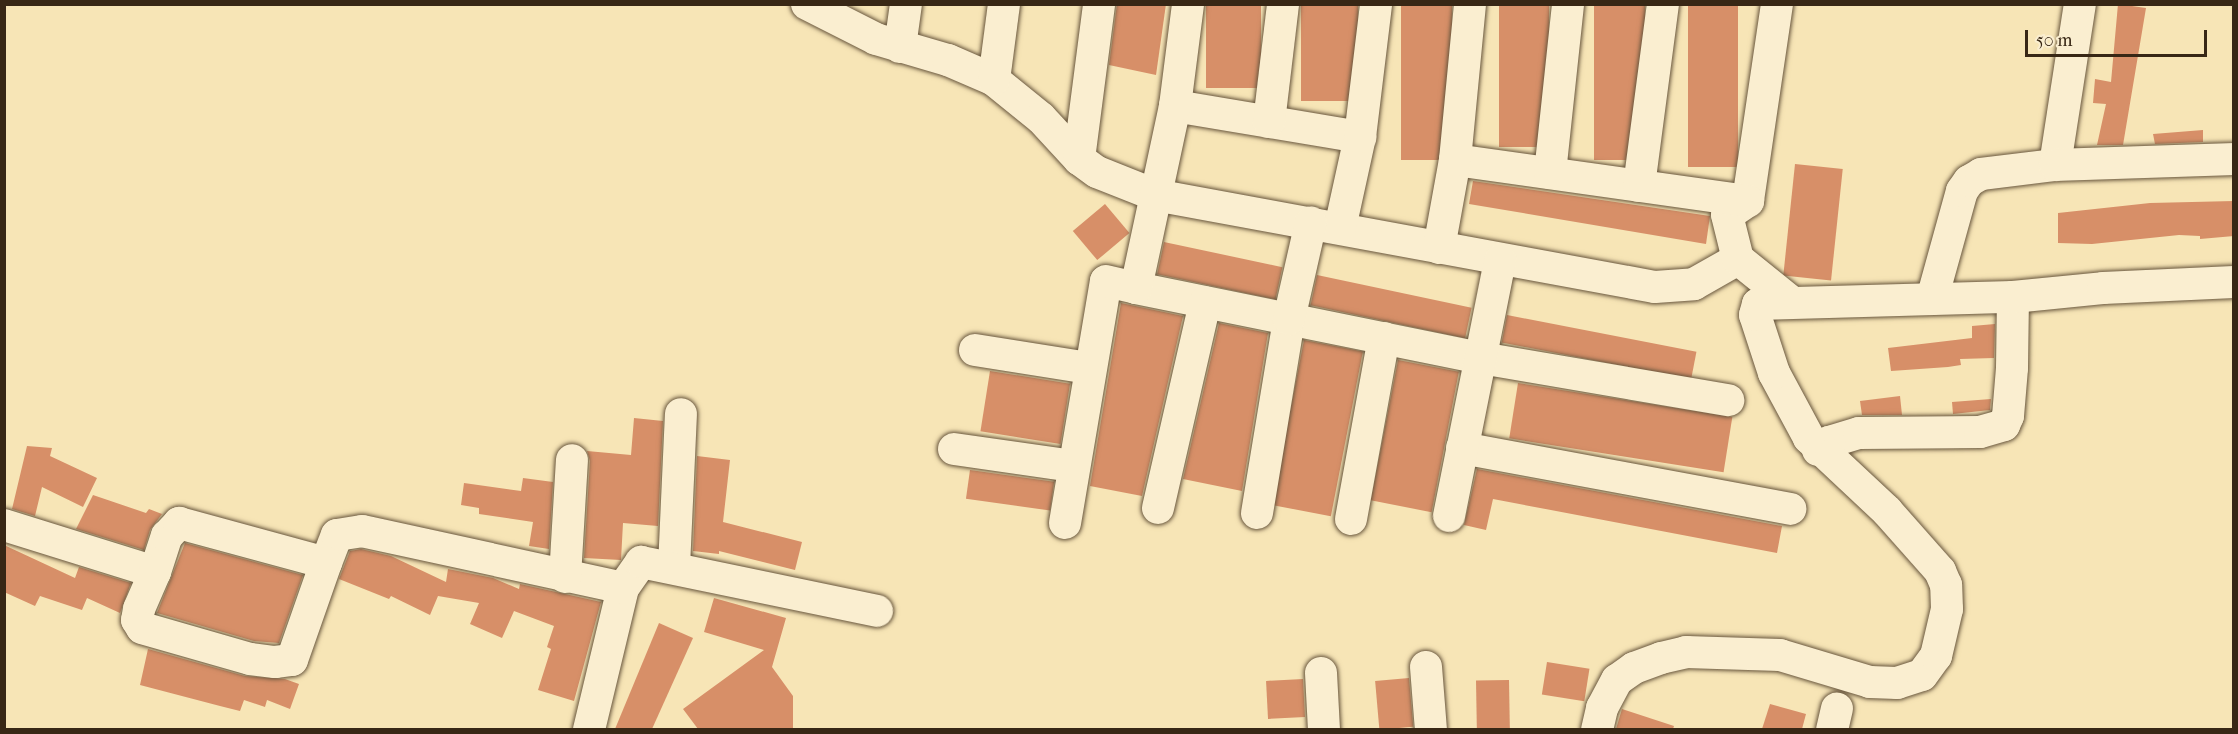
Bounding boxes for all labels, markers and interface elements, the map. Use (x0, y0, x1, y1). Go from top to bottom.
scale bar (2028, 18, 2210, 56)
text: 50 m (2036, 30, 2072, 51)

